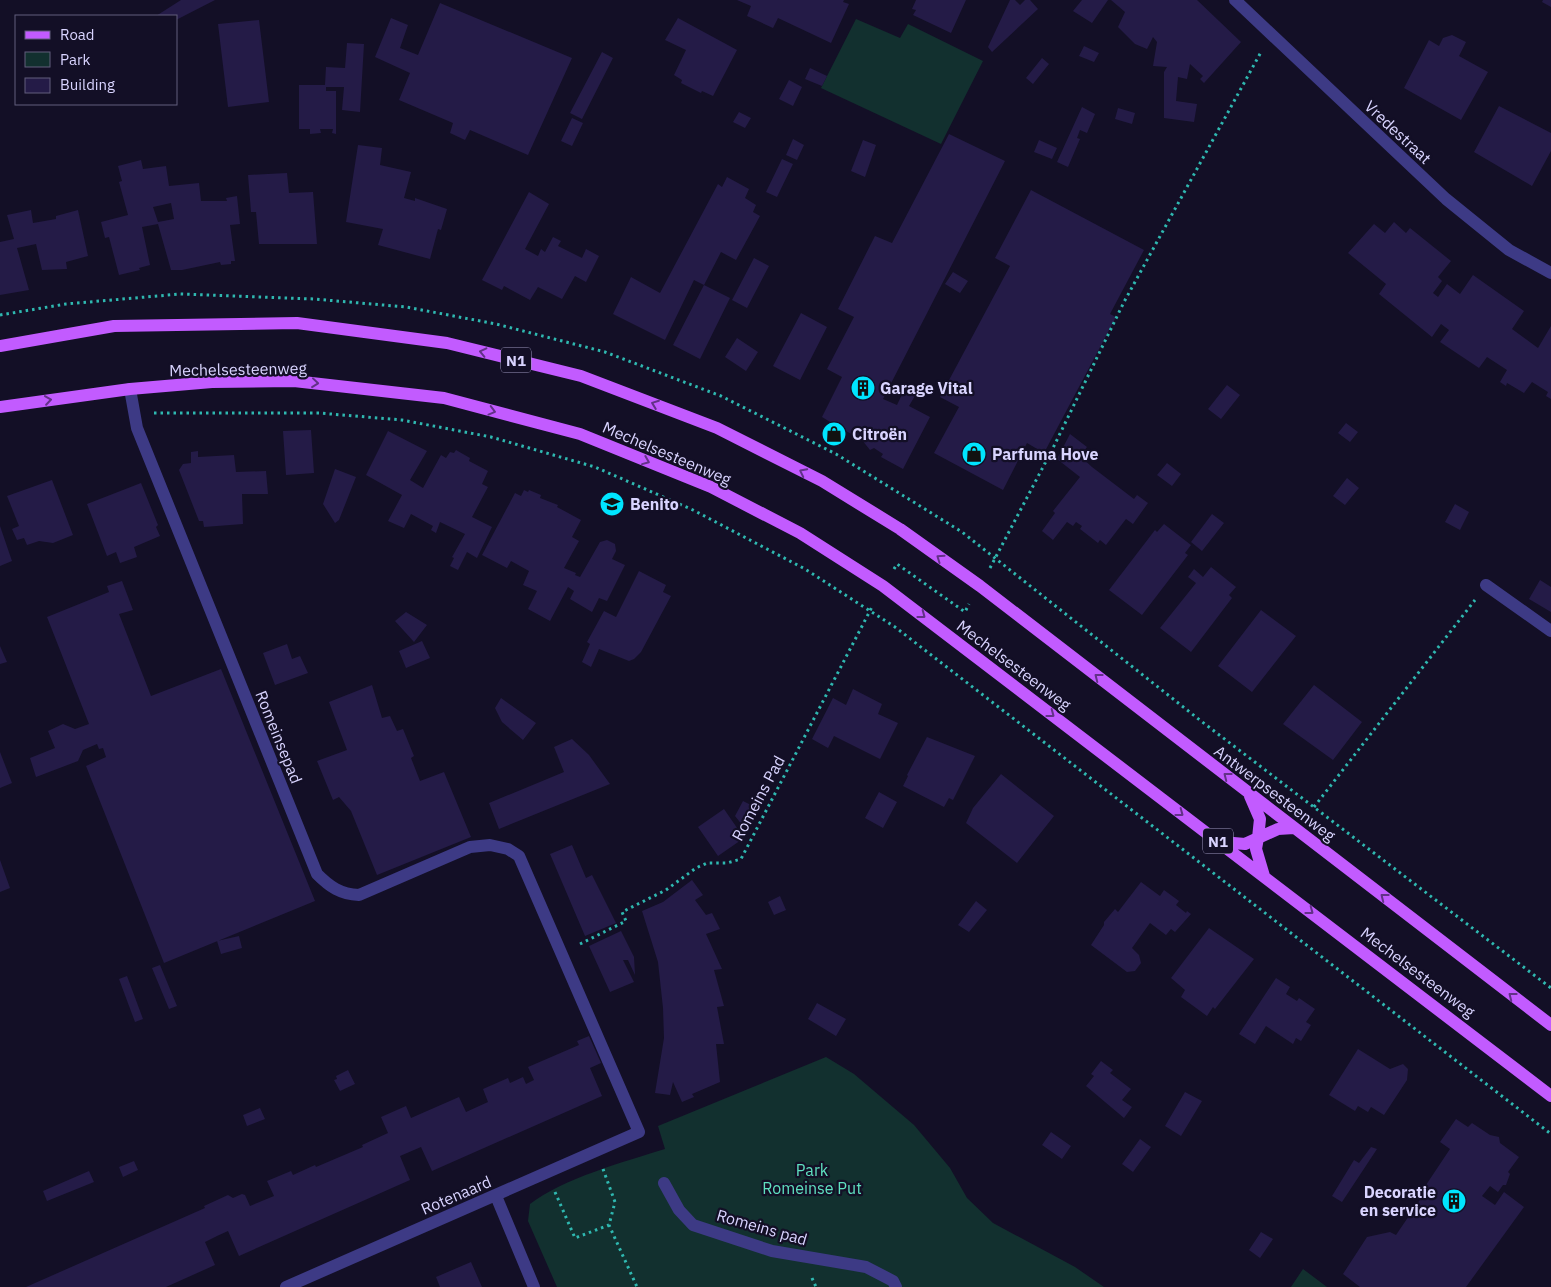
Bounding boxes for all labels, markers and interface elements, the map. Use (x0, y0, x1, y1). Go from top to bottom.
legend (15, 15, 178, 105)
text: Road (60, 25, 95, 44)
text: Park (60, 50, 90, 69)
text: Building (60, 75, 115, 94)
street label: Vredestraat (1360, 96, 1436, 168)
one-way arrow (479, 347, 488, 358)
road number: N1 (501, 348, 531, 372)
street label: Mechelsesteenweg (169, 358, 308, 380)
building icon: Garage Vital (850, 375, 876, 401)
one-way arrow (311, 377, 319, 388)
place label: Garage Vital (880, 378, 973, 398)
one-way arrow (45, 395, 53, 406)
one-way arrow (652, 400, 660, 410)
one-way arrow (488, 405, 497, 416)
street label: Mechelsesteenweg (600, 417, 735, 489)
shop icon: Citroën (821, 421, 847, 447)
place label: Citroën (852, 424, 907, 444)
shop icon: Parfuma Hove (961, 441, 987, 467)
place label: Parfuma Hove (992, 444, 1098, 464)
one-way arrow (641, 455, 650, 465)
one-way arrow (799, 468, 808, 478)
school or university icon: Benito (599, 491, 625, 517)
place label: Benito (630, 494, 679, 514)
one-way arrow (936, 555, 946, 564)
one-way arrow (916, 610, 925, 618)
street label: Mechelsesteenweg (953, 616, 1076, 715)
one-way arrow (1095, 675, 1104, 683)
street label: Romeinsepad (251, 688, 307, 786)
one-way arrow (1045, 708, 1055, 717)
street label: Antwerpsesteenweg (1210, 741, 1340, 846)
street label: Romeins Pad (727, 752, 789, 844)
one-way arrow (1224, 774, 1233, 782)
one-way arrow (1175, 807, 1184, 816)
road number: N1 (1203, 828, 1233, 854)
one-way arrow (1380, 893, 1389, 902)
one-way arrow (1304, 905, 1314, 914)
street label: Mechelsesteenweg (1357, 923, 1480, 1022)
one-way arrow (1509, 993, 1518, 1001)
park label: Park Romeinse Put (762, 1160, 862, 1198)
street label: Rotenaard (418, 1171, 494, 1219)
place label: Decoratie en service (1360, 1182, 1436, 1220)
building icon: Decoratie en service (1441, 1188, 1467, 1214)
street label: Romeins pad (714, 1205, 810, 1249)

